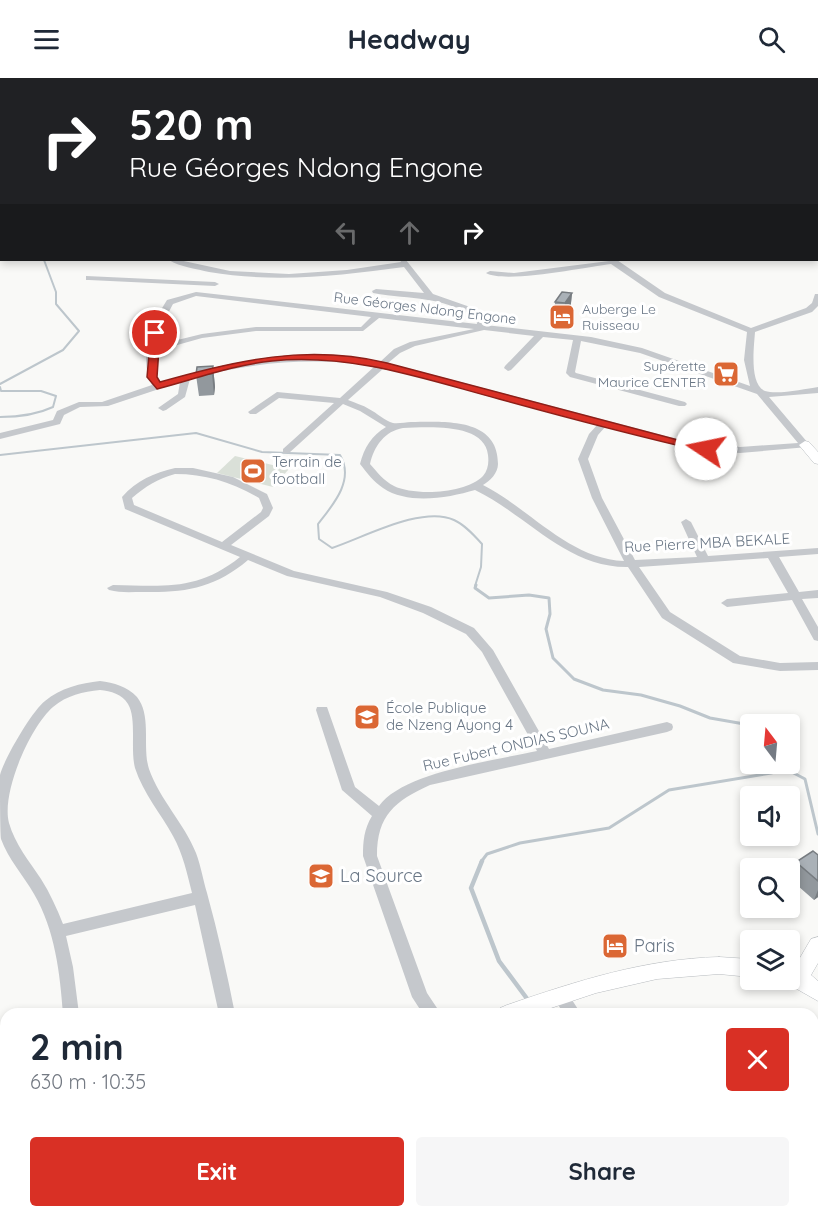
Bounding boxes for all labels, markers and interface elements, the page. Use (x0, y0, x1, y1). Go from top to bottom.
text: Headway (347, 22, 471, 56)
icon: menu (30, 23, 63, 56)
icon: search (755, 23, 788, 56)
text: 520 m (129, 98, 253, 151)
icon: right (30, 102, 108, 180)
text: Rue Géorges Ndong Engone (129, 150, 483, 184)
icon: left (330, 216, 363, 249)
icon: ahead (393, 216, 426, 249)
icon: right (456, 216, 489, 249)
street label: Rue Géorges Ndong Engone (333, 288, 517, 328)
place label: Auberge Le Ruisseau (582, 300, 656, 334)
hotel icon: Auberge Le Ruisseau (547, 302, 577, 332)
pin (129, 307, 180, 358)
icon: arrive (138, 316, 171, 349)
place label: Supérette Maurice CENTER (598, 357, 706, 391)
supermarket icon: Supérette Maurice CENTER (711, 359, 741, 389)
position arrow (674, 417, 738, 481)
place label: Terrain de football (272, 452, 342, 488)
sports icon: Terrain de football (238, 456, 268, 486)
street label: Rue Pierre MBA BEKALE (624, 529, 790, 556)
place label: École Publique de Nzeng Ayong 4 (386, 698, 513, 734)
school or university icon: École Publique de Nzeng Ayong 4 (352, 702, 382, 732)
street label: Rue Fubert ONDIAS SOUNA (421, 714, 611, 775)
north arrow (740, 714, 800, 774)
map controls (740, 714, 800, 990)
button: sound (740, 786, 800, 846)
button: search (740, 858, 800, 918)
school or university icon: La Source (306, 861, 336, 891)
place label: La Source (340, 864, 423, 887)
button: layers (740, 930, 800, 990)
hotel icon: Paris (600, 931, 630, 961)
place label: Paris (634, 934, 675, 957)
text: 2 min (30, 1024, 124, 1069)
button: close (726, 1028, 789, 1091)
text: 630 m · 10:35 (30, 1069, 146, 1094)
button: Exit (30, 1137, 404, 1206)
button: Share (416, 1137, 789, 1206)

